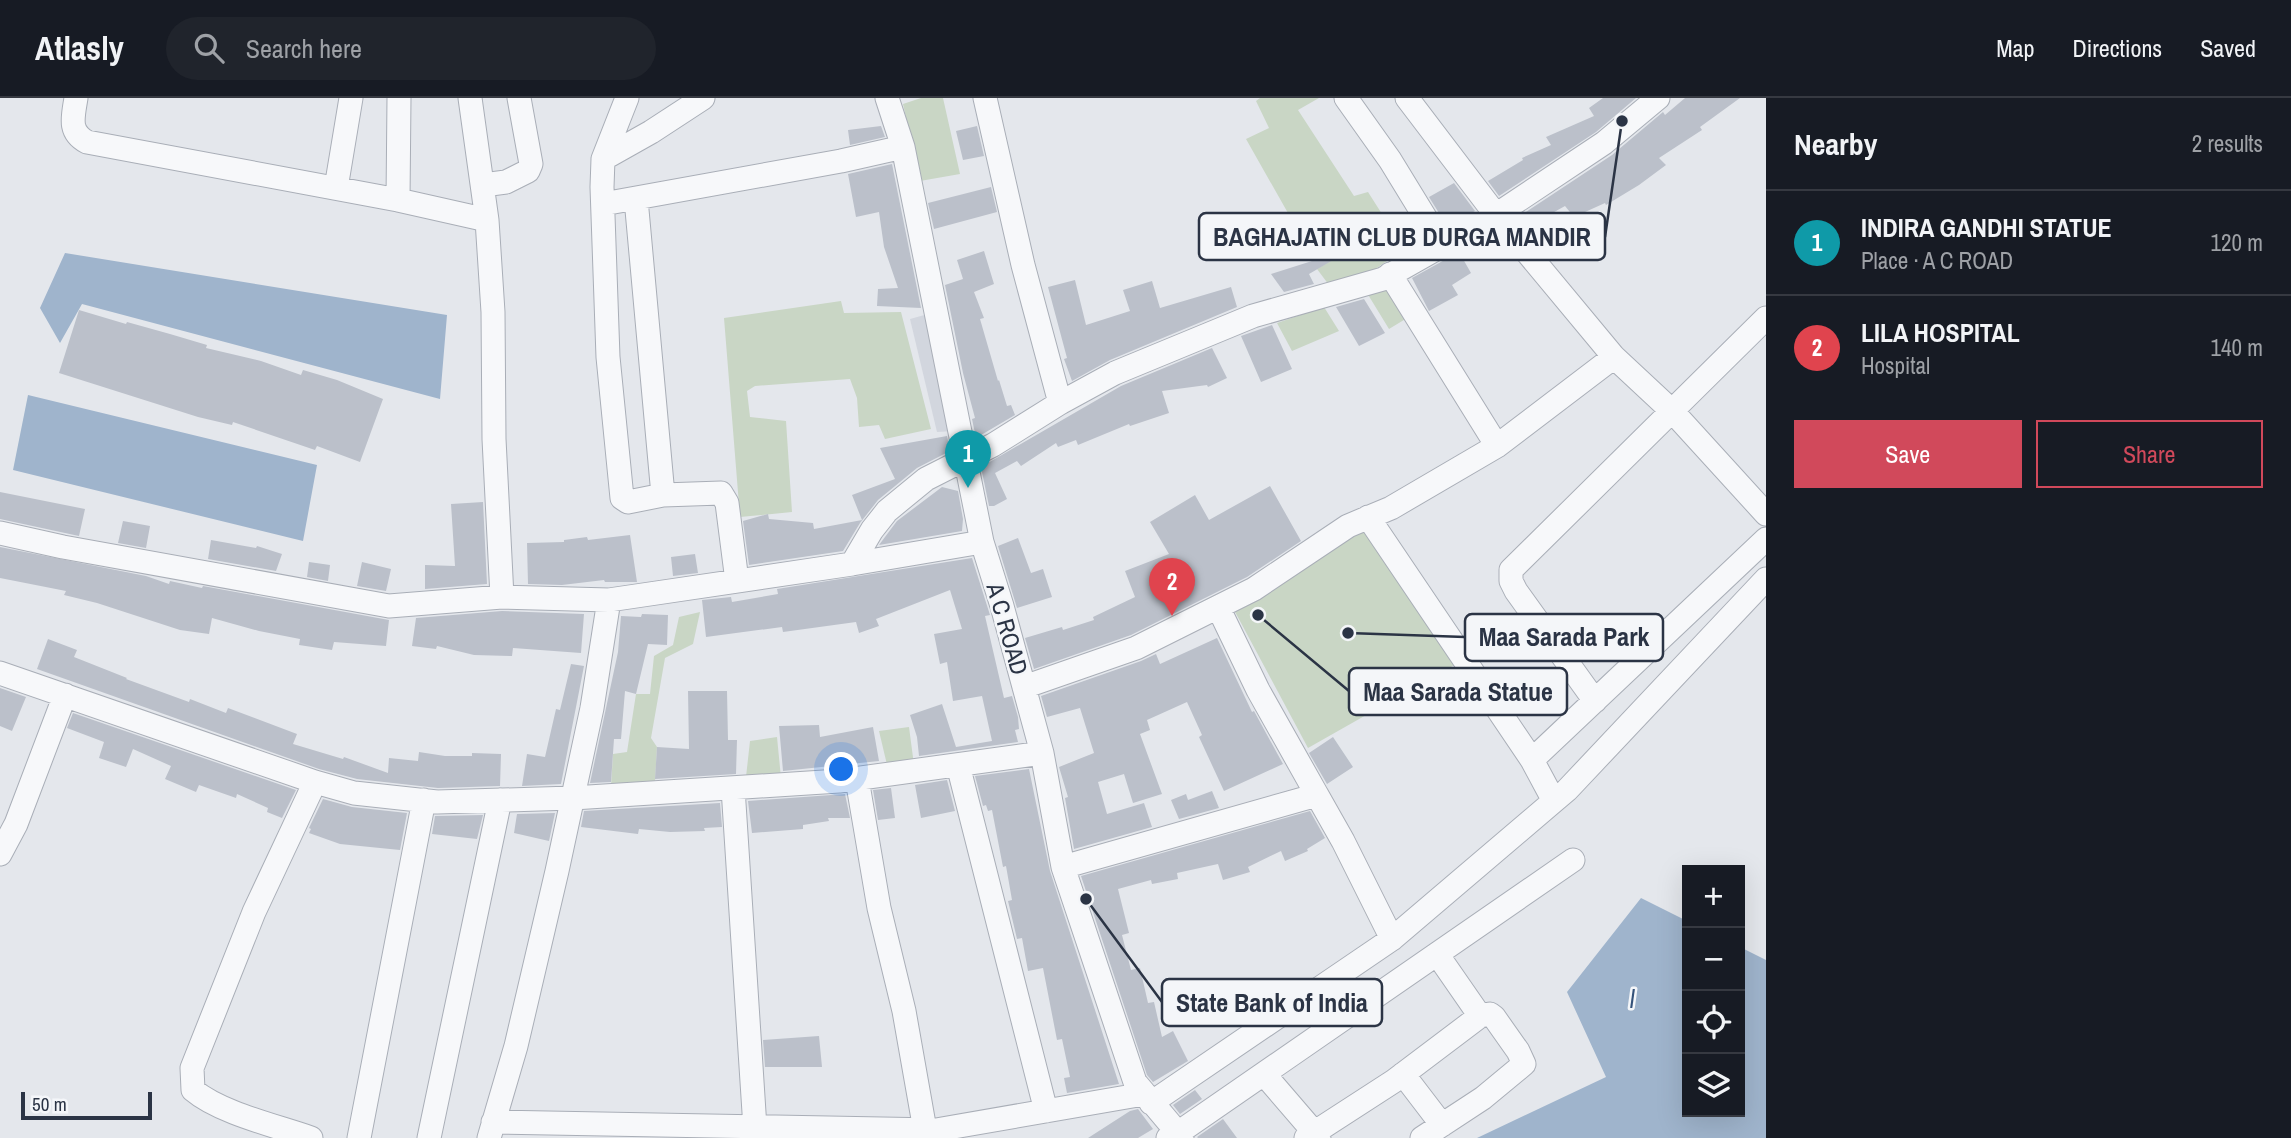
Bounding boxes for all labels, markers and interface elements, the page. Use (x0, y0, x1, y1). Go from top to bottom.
search box (166, 17, 656, 80)
text: Atlasly (35, 26, 124, 70)
icon: search (190, 29, 228, 67)
text: Search here (246, 31, 362, 66)
text: Map (1996, 32, 2034, 64)
text: Directions (2072, 32, 2162, 64)
text: Saved (2200, 32, 2256, 64)
text: Nearby (1794, 124, 1877, 164)
text: 2 results (2192, 128, 2263, 159)
text: INDIRA GANDHI STATUE (1861, 210, 2112, 245)
callout: BAGHAJATIN CLUB DURGA MANDIR (1199, 213, 1605, 260)
text: BAGHAJATIN CLUB DURGA MANDIR (1213, 219, 1591, 254)
text: 1 (1812, 227, 1822, 258)
text: 120 m (2211, 227, 2263, 258)
text: Place · A C ROAD (1861, 245, 2013, 276)
text: LILA HOSPITAL (1861, 315, 2020, 350)
text: 2 (1812, 332, 1822, 363)
text: 140 m (2211, 332, 2263, 363)
text: Hospital (1861, 350, 1930, 381)
button: Save (1794, 420, 2022, 488)
button: Share (2036, 420, 2263, 488)
pin: 1 (945, 430, 991, 488)
pin: 2 (1149, 558, 1195, 616)
street label: A C ROAD (979, 578, 1036, 678)
callout: Maa Sarada Park (1465, 614, 1663, 661)
text: Maa Sarada Park (1479, 619, 1649, 654)
callout: Maa Sarada Statue (1349, 668, 1567, 715)
text: Maa Sarada Statue (1363, 674, 1553, 709)
your location (824, 752, 858, 786)
map controls (1682, 865, 1745, 1117)
button: + (1682, 865, 1745, 928)
button: − (1682, 928, 1745, 991)
callout: State Bank of India (1162, 979, 1382, 1026)
water label: l (1630, 981, 1636, 1016)
text: State Bank of India (1176, 985, 1368, 1020)
button: locate (1682, 991, 1745, 1054)
button: layers (1682, 1054, 1745, 1117)
scale bar (21, 1089, 152, 1121)
text: 50 m (32, 1091, 67, 1117)

